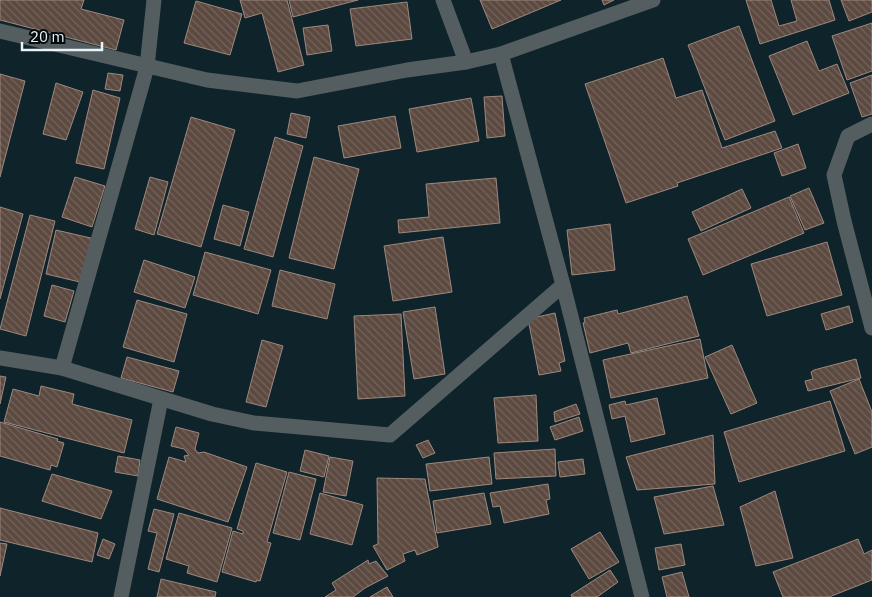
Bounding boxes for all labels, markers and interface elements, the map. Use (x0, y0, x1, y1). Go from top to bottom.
scale bar (22, 20, 102, 52)
text: 20 m (30, 27, 65, 46)

